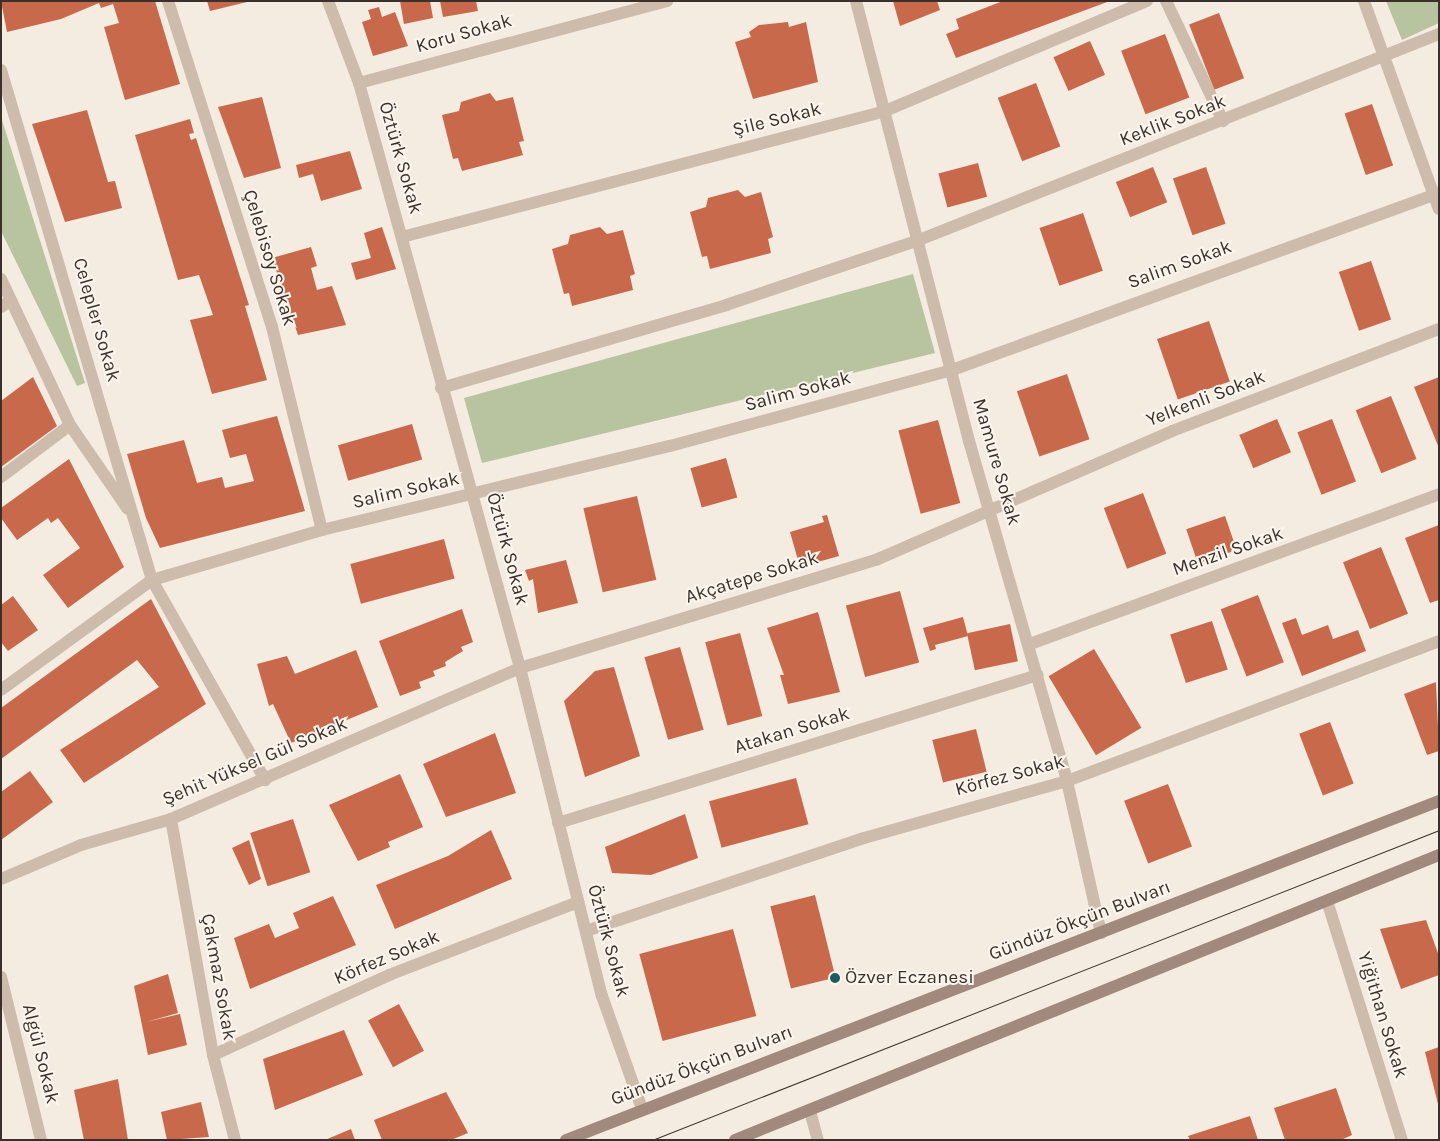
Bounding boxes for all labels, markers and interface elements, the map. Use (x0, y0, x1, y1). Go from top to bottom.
street label: Koru Sokak (413, 9, 515, 59)
street label: Keklik Sokak (1117, 90, 1229, 152)
street label: Şile Sokak (730, 98, 824, 142)
street label: Öztürk Sokak (373, 99, 427, 217)
street label: Çelebisoy Sokak (238, 187, 300, 329)
street label: Salim Sokak (1125, 236, 1235, 294)
street label: Celepler Sokak (67, 255, 125, 385)
street label: Yelkenli Sokak (1143, 366, 1269, 432)
street label: Salim Sokak (742, 367, 854, 417)
street label: Mamure Sokak (967, 396, 1025, 528)
street label: Salim Sokak (350, 468, 462, 514)
street label: Öztürk Sokak (481, 490, 533, 608)
street label: Menzil Sokak (1170, 522, 1286, 582)
street label: Akçatepe Sokak (683, 547, 821, 609)
street label: Atakan Sokak (732, 703, 852, 759)
street label: Şehit Yüksel Gül Sokak (159, 713, 351, 811)
street label: Körfez Sokak (953, 750, 1067, 802)
street label: Gündüz Ökçün Bulvarı (986, 876, 1174, 966)
street label: Öztürk Sokak (582, 882, 634, 1000)
street label: Çakmaz Sokak (196, 912, 240, 1042)
street label: Körfez Sokak (331, 926, 443, 990)
street label: Yiğithan Sokak (1352, 949, 1412, 1081)
place label: Özver Eczanesi (845, 967, 974, 989)
marker: Özver Eczanesi (829, 972, 841, 984)
street label: Algül Sokak (17, 1002, 63, 1106)
street label: Gündüz Ökçün Bulvarı (608, 1021, 796, 1111)

